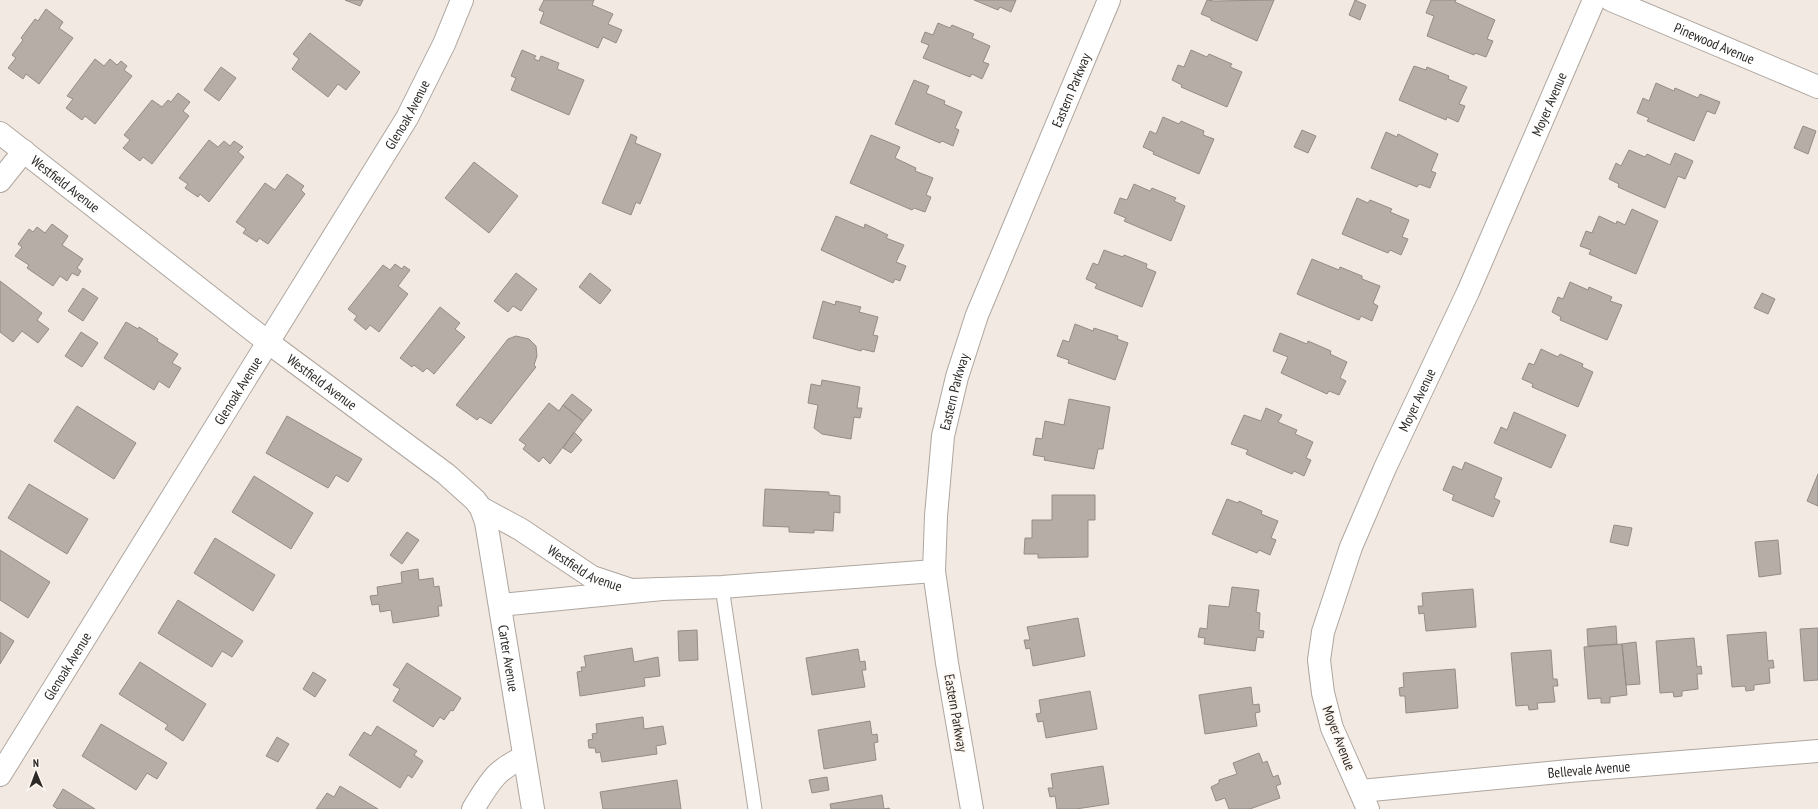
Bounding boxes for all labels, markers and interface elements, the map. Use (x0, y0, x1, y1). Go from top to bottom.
street label: Pinewood Avenue (1671, 19, 1757, 68)
street label: Eastern Parkway (1048, 50, 1095, 130)
street label: Moyer Avenue (1527, 69, 1571, 139)
street label: Glenoak Avenue (381, 77, 434, 153)
street label: Westfield Avenue (27, 152, 104, 217)
street label: Westfield Avenue (283, 350, 361, 414)
street label: Eastern Parkway (936, 350, 973, 432)
street label: Glenoak Avenue (210, 353, 266, 428)
street label: Moyer Avenue (1394, 365, 1440, 434)
street label: Westfield Avenue (544, 541, 625, 595)
street label: Carter Avenue (494, 624, 523, 693)
street label: Glenoak Avenue (39, 629, 95, 704)
street label: Eastern Parkway (940, 673, 972, 754)
street label: Moyer Avenue (1318, 703, 1360, 773)
north arrow (16, 753, 56, 793)
text: N (33, 756, 39, 770)
street label: Bellevale Avenue (1547, 757, 1631, 782)

